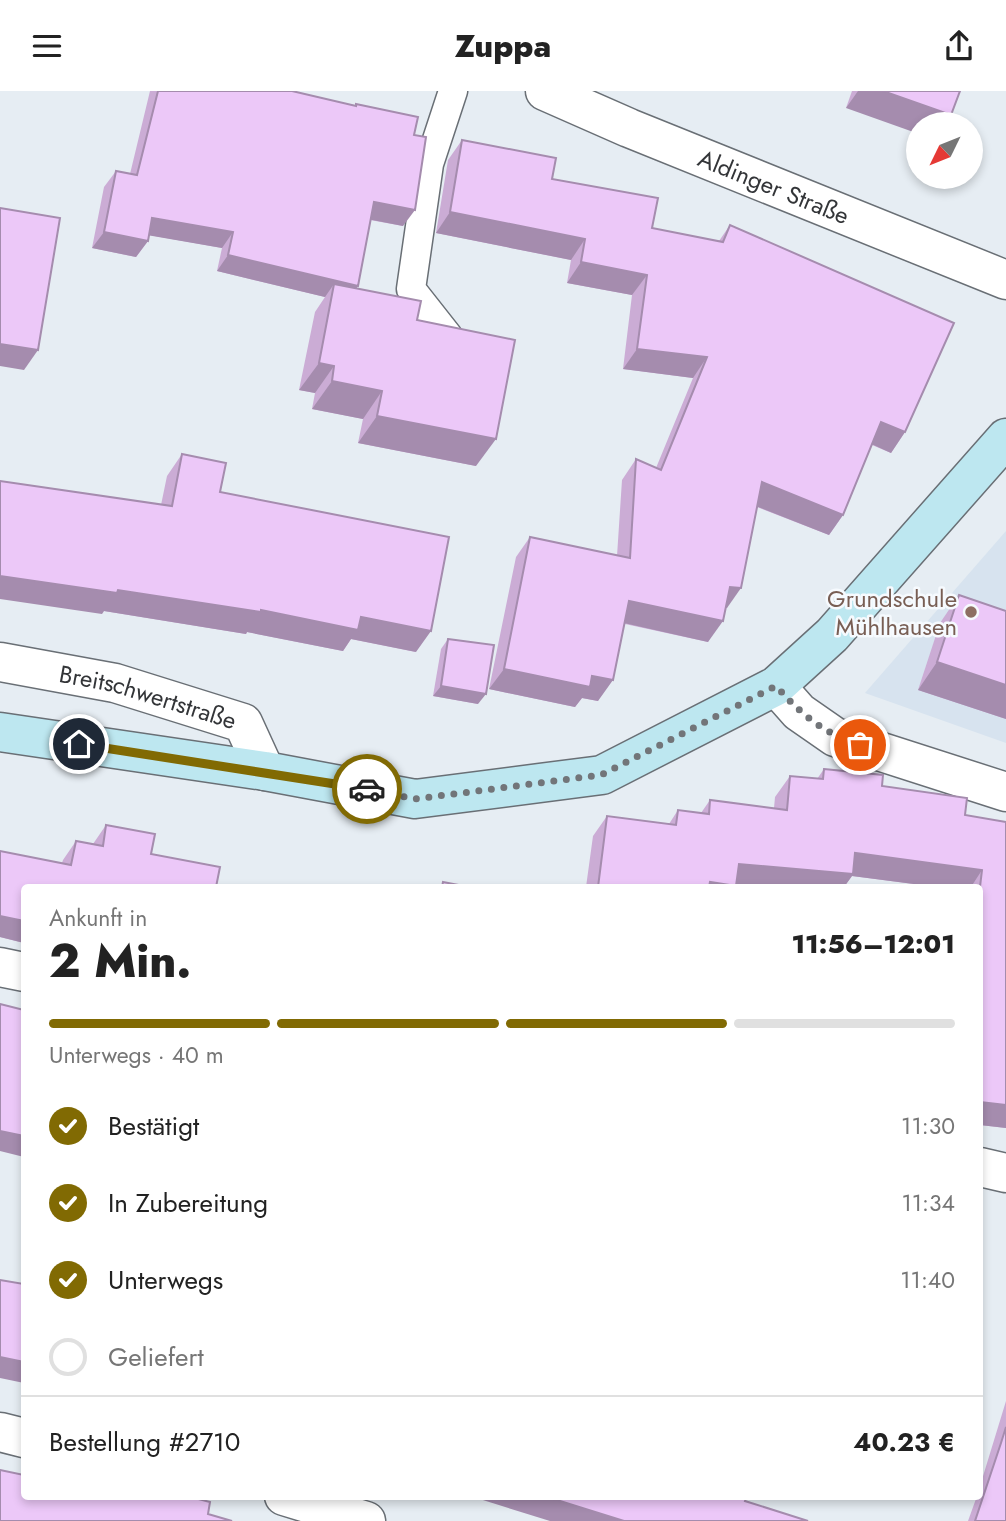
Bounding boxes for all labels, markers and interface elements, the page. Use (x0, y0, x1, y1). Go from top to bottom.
text: Zuppa (455, 23, 551, 69)
icon: menu (28, 27, 66, 65)
icon: share (940, 27, 978, 65)
north arrow (906, 112, 984, 189)
map controls (906, 112, 983, 189)
street label: Aldinger Straße (693, 140, 855, 233)
place label: Grundschule Mühlhausen (827, 581, 957, 644)
marker: Grundschule Mühlhausen (963, 604, 979, 620)
street label: Breitschwertstraße (56, 656, 241, 737)
pin (49, 714, 109, 774)
pin (830, 715, 890, 775)
icon: home (60, 725, 98, 763)
icon: bag (841, 726, 879, 764)
courier (332, 754, 402, 824)
icon: car (348, 770, 386, 808)
text: Ankunft in (49, 901, 147, 935)
text: 11:56–12:01 (791, 925, 955, 963)
text: 2 Min. (49, 928, 191, 994)
text: Unterwegs · 40 m (49, 1038, 224, 1072)
icon: check (49, 1107, 87, 1145)
text: Bestätigt (108, 1107, 199, 1145)
text: 11:30 (901, 1109, 955, 1143)
icon: check (49, 1184, 87, 1222)
text: In Zubereitung (108, 1184, 268, 1222)
text: 11:34 (901, 1186, 955, 1220)
icon: check (49, 1261, 87, 1299)
text: Unterwegs (108, 1261, 223, 1299)
text: 11:40 (900, 1263, 955, 1297)
text: Geliefert (108, 1338, 204, 1376)
text: Bestellung #2710 (49, 1423, 240, 1461)
text: 40.23 € (853, 1423, 955, 1461)

